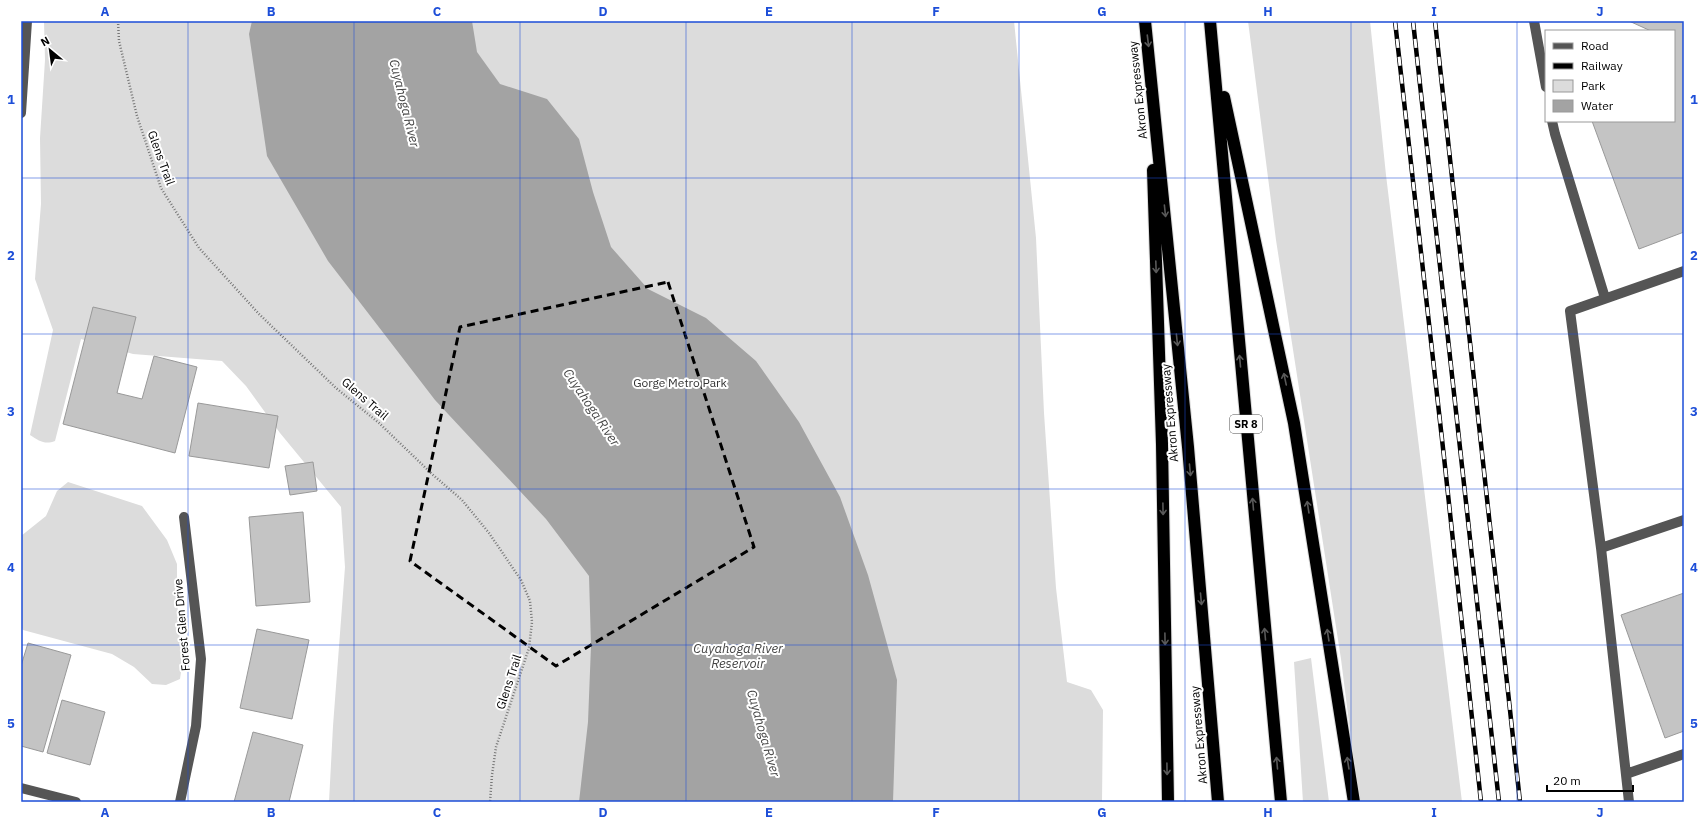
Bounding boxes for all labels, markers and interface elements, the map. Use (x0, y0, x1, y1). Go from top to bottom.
text: A (101, 3, 110, 20)
text: B (267, 3, 276, 20)
text: C (433, 3, 442, 20)
text: D (598, 3, 608, 20)
text: E (765, 3, 773, 20)
text: F (932, 3, 940, 20)
text: G (1097, 3, 1107, 20)
text: H (1263, 3, 1273, 20)
text: I (1431, 3, 1437, 20)
text: J (1596, 3, 1604, 20)
north arrow (30, 30, 70, 70)
legend (1545, 30, 1675, 122)
text: N (38, 33, 52, 49)
one-way arrow (1144, 34, 1151, 47)
text: Road (1581, 38, 1609, 53)
street label: Akron Expressway (1125, 40, 1150, 140)
water label: Cuyahoga River (385, 58, 424, 150)
text: Railway (1581, 58, 1623, 73)
text: Park (1581, 78, 1606, 93)
text: 1 (7, 91, 15, 108)
text: 1 (1690, 91, 1698, 108)
text: Water (1581, 98, 1614, 113)
street label: Glens Trail (145, 128, 178, 187)
one-way arrow (1161, 204, 1168, 217)
text: 2 (7, 247, 15, 264)
text: 2 (1690, 247, 1698, 264)
one-way arrow (1152, 260, 1160, 273)
one-way arrow (1174, 333, 1181, 346)
one-way arrow (1236, 355, 1244, 368)
street label: Akron Expressway (1158, 363, 1181, 463)
water label: Cuyahoga River (559, 365, 624, 450)
one-way arrow (1280, 373, 1288, 386)
street label: Glens Trail (339, 374, 392, 423)
park label: Gorge Metro Park (633, 375, 727, 390)
text: 3 (7, 403, 15, 420)
text: 3 (1690, 403, 1698, 420)
road number: SR 8 (1230, 415, 1262, 433)
one-way arrow (1186, 463, 1193, 476)
one-way arrow (1249, 498, 1257, 511)
one-way arrow (1303, 501, 1311, 514)
one-way arrow (1159, 502, 1167, 515)
text: 4 (7, 559, 15, 576)
text: 4 (1690, 559, 1698, 576)
street label: Forest Glen Drive (170, 578, 193, 672)
one-way arrow (1197, 592, 1204, 605)
one-way arrow (1261, 628, 1269, 641)
one-way arrow (1324, 629, 1332, 642)
one-way arrow (1161, 632, 1169, 645)
water label: Cuyahoga River Reservoir (693, 640, 784, 672)
street label: Glens Trail (493, 652, 524, 711)
street label: Akron Expressway (1187, 685, 1210, 785)
water label: Cuyahoga River (743, 688, 784, 780)
text: 5 (7, 715, 15, 732)
text: 5 (1690, 715, 1698, 732)
one-way arrow (1273, 757, 1281, 770)
one-way arrow (1344, 757, 1352, 770)
one-way arrow (1163, 762, 1171, 775)
scale bar (1547, 767, 1633, 793)
text: 20 m (1553, 773, 1581, 788)
text: A (101, 804, 110, 821)
text: B (267, 804, 276, 821)
text: C (433, 804, 442, 821)
text: D (598, 804, 608, 821)
text: E (765, 804, 773, 821)
text: F (932, 804, 940, 821)
text: G (1097, 804, 1107, 821)
text: H (1263, 804, 1273, 821)
text: I (1431, 804, 1437, 821)
text: J (1596, 804, 1604, 821)

